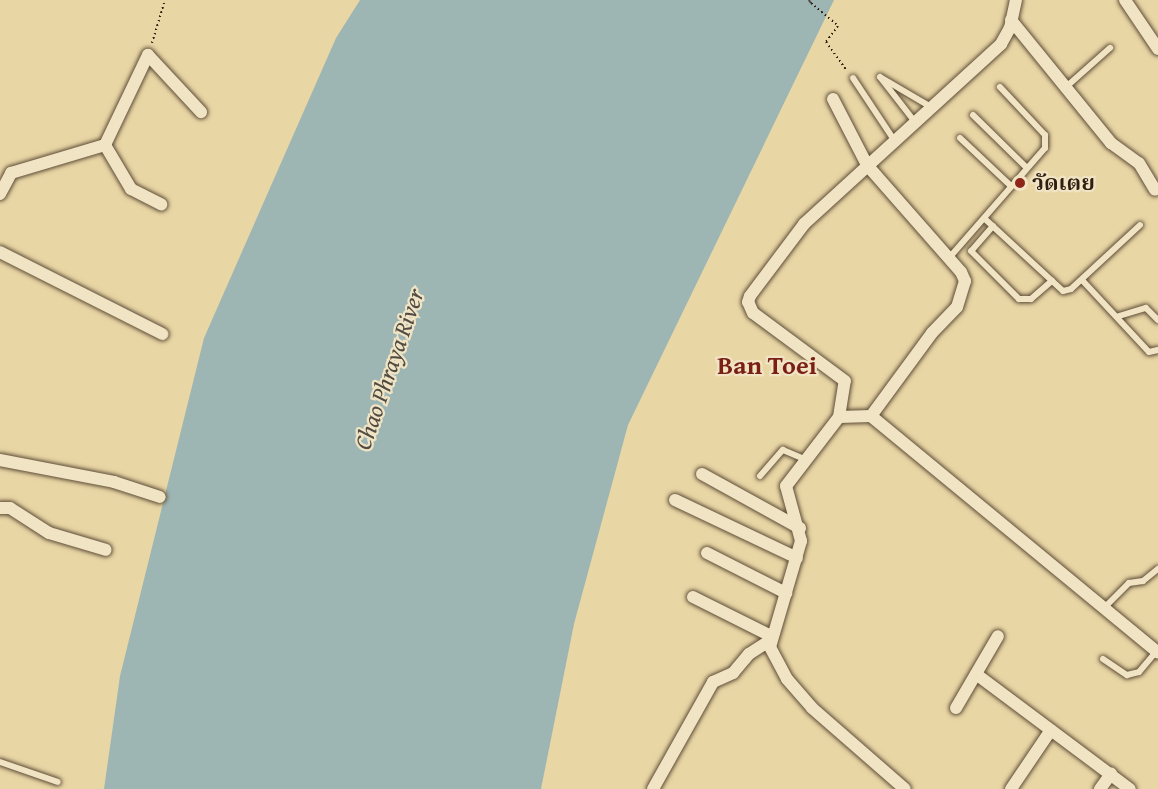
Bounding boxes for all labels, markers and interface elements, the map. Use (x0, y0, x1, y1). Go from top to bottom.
place label: วัดเตย (1032, 170, 1095, 196)
marker: วัดเตย (1013, 176, 1027, 190)
water label: Chao Phraya River (348, 285, 430, 453)
district label: Ban Toei (717, 349, 817, 381)

